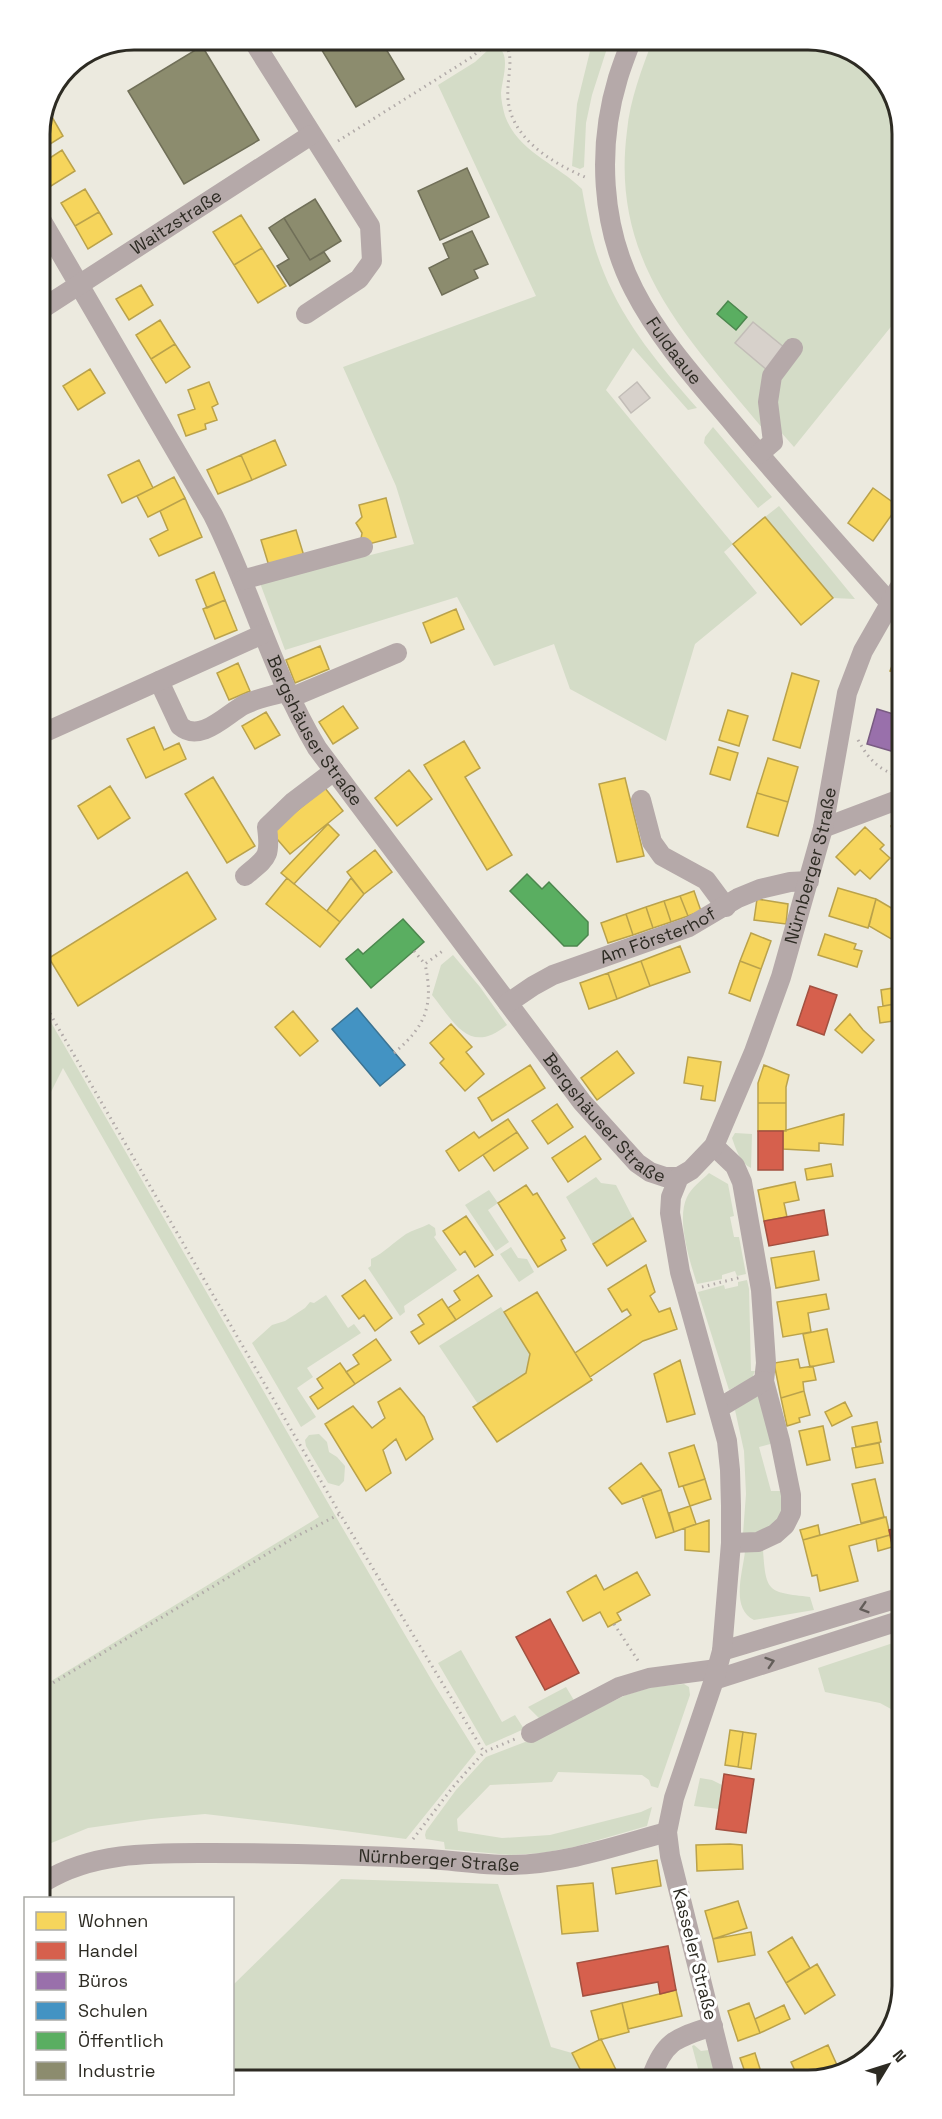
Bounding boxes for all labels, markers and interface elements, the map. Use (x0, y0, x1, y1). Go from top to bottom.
street label: Waitzstraße (126, 184, 226, 260)
street label: Fuldaaue (641, 312, 707, 389)
street label: Bergshäuser Straße (262, 651, 368, 810)
street label: Nürnberger Straße (779, 785, 841, 947)
street label: Am Försterhof (596, 902, 720, 969)
street label: Bergshäuser Straße (538, 1048, 669, 1187)
one-way arrow (859, 1601, 870, 1613)
one-way arrow (764, 1657, 775, 1669)
street label: Nürnberger Straße (358, 1844, 520, 1876)
street label: Kasseler Straße (668, 1885, 723, 2022)
legend (24, 1897, 234, 2095)
text: Wohnen (78, 1909, 148, 1932)
text: Handel (78, 1939, 138, 1962)
text: Büros (78, 1969, 128, 1992)
text: Schulen (78, 1999, 148, 2022)
text: Öffentlich (78, 2029, 164, 2052)
north arrow (858, 2035, 918, 2095)
text: N (888, 2045, 911, 2067)
text: Industrie (78, 2059, 155, 2082)

